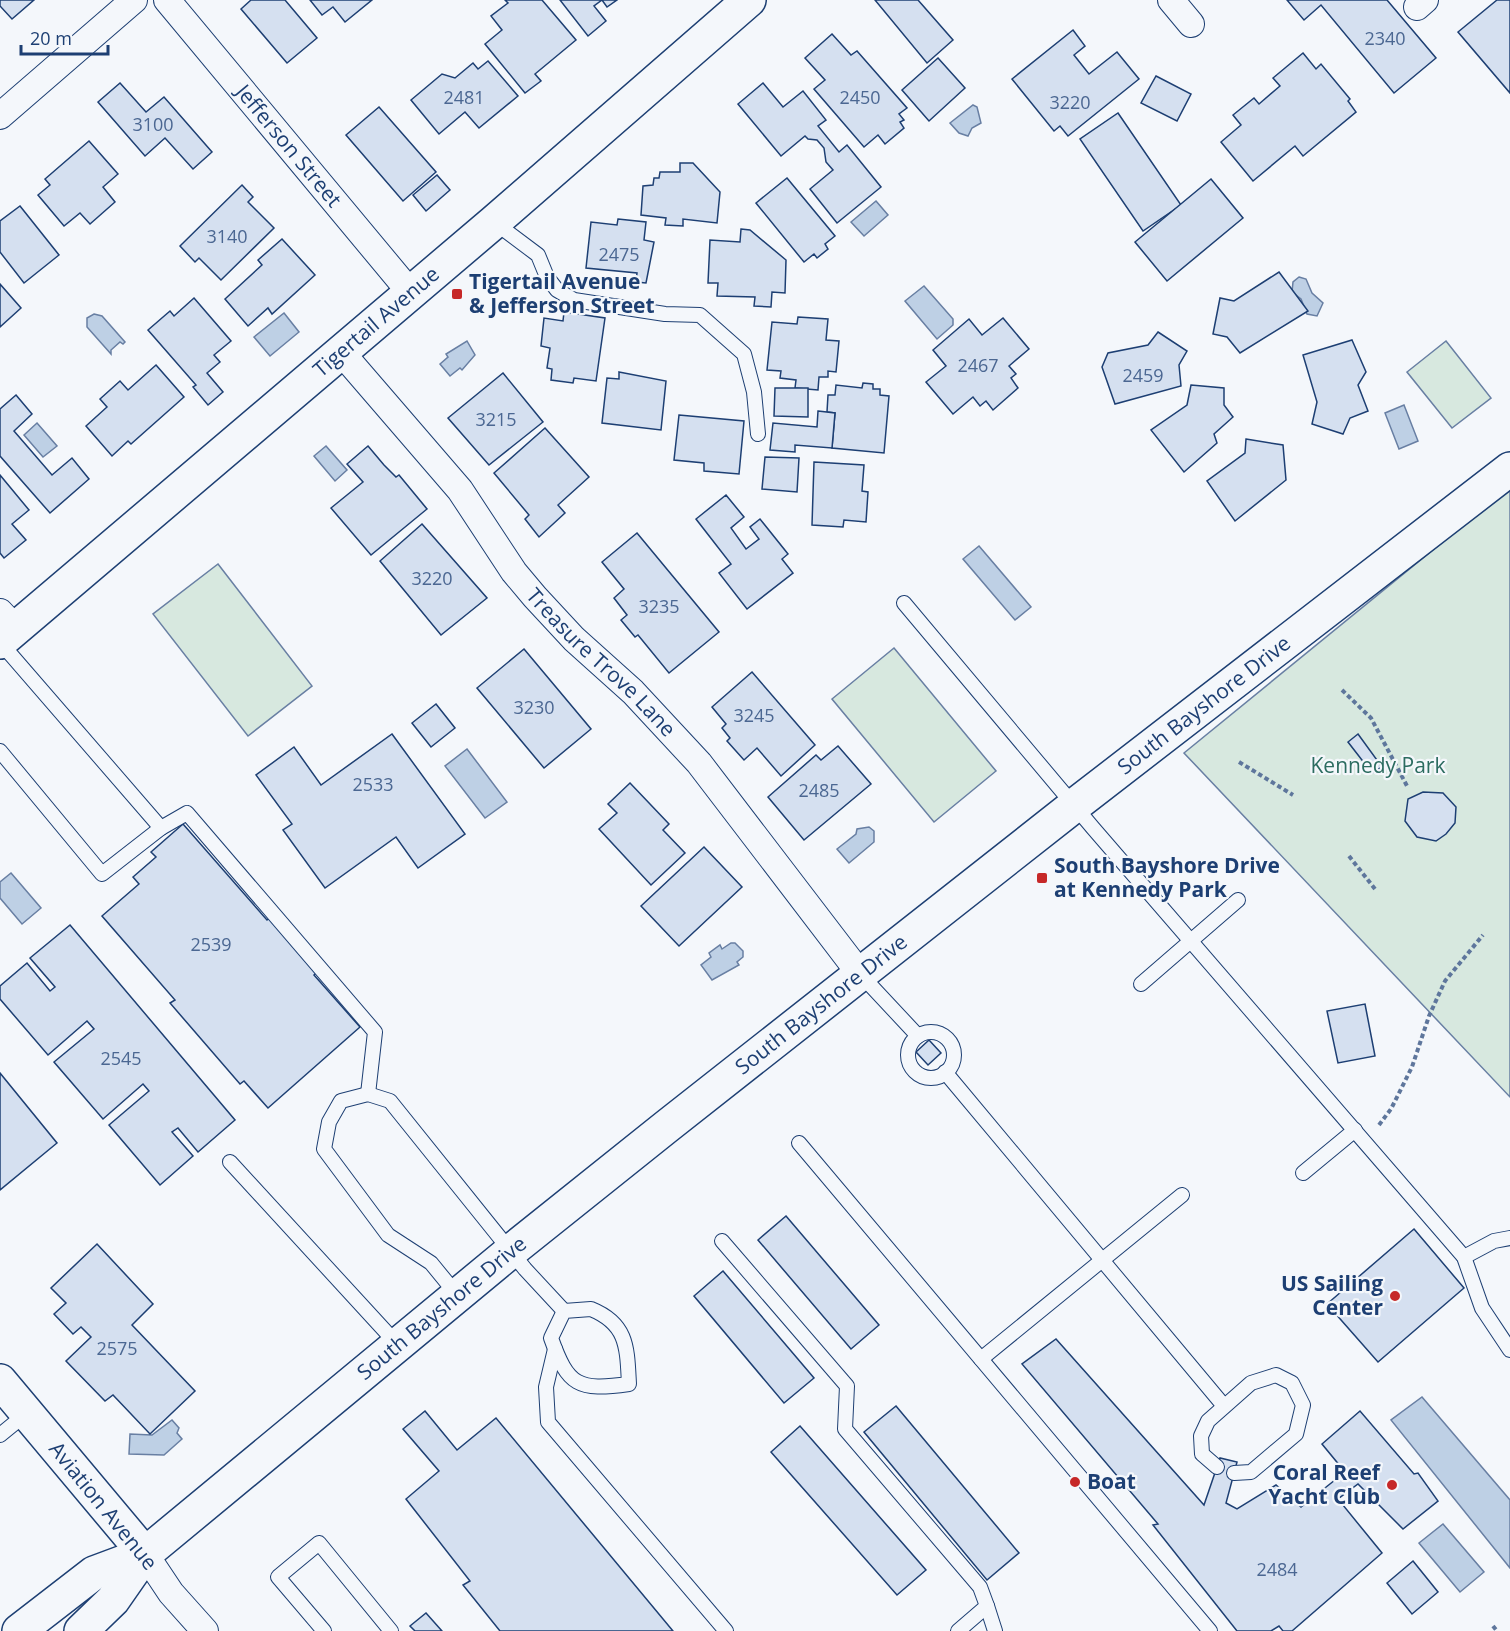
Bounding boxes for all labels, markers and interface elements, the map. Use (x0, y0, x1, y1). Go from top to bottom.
scale bar (21, 18, 108, 56)
text: 20 m (30, 26, 72, 50)
house number: 2340 (1364, 26, 1406, 50)
street label: Jefferson Street (229, 77, 349, 213)
house number: 2481 (443, 85, 485, 109)
house number: 2450 (839, 85, 881, 109)
house number: 3220 (1049, 90, 1091, 114)
house number: 3100 (132, 112, 174, 136)
house number: 3140 (206, 224, 248, 248)
house number: 2475 (598, 242, 640, 266)
street label: Tigertail Avenue (307, 260, 445, 383)
place label: Tigertail Avenue & Jefferson Street (469, 267, 655, 319)
marker: Tigertail Avenue & Jefferson Street (450, 287, 464, 301)
house number: 2467 (957, 353, 999, 377)
house number: 2459 (1122, 363, 1164, 387)
house number: 3215 (475, 407, 517, 431)
house number: 3220 (411, 566, 453, 590)
street label: Treasure Trove Lane (520, 582, 682, 742)
house number: 3235 (638, 594, 680, 618)
street label: South Bayshore Drive (1111, 629, 1296, 780)
house number: 3230 (513, 695, 555, 719)
house number: 3245 (733, 703, 775, 727)
park label: Kennedy Park (1311, 751, 1445, 779)
house number: 2533 (352, 772, 394, 796)
house number: 2485 (798, 778, 840, 802)
place label: South Bayshore Drive at Kennedy Park (1054, 851, 1280, 903)
marker: South Bayshore Drive at Kennedy Park (1035, 871, 1049, 885)
street label: South Bayshore Drive (729, 927, 913, 1080)
house number: 2539 (190, 932, 232, 956)
house number: 2545 (100, 1046, 142, 1070)
street label: South Bayshore Drive (351, 1229, 532, 1386)
place label: US Sailing Center (1281, 1269, 1383, 1321)
marker: US Sailing Center (1388, 1289, 1402, 1303)
house number: 2575 (96, 1336, 138, 1360)
street label: Aviation Avenue (43, 1435, 164, 1575)
place label: Coral Reef Yacht Club (1268, 1458, 1382, 1510)
place label: Boat (1087, 1467, 1136, 1495)
marker: Boat (1068, 1475, 1082, 1489)
marker: Coral Reef Yacht Club (1385, 1478, 1399, 1492)
house number: 2484 (1256, 1557, 1298, 1581)

